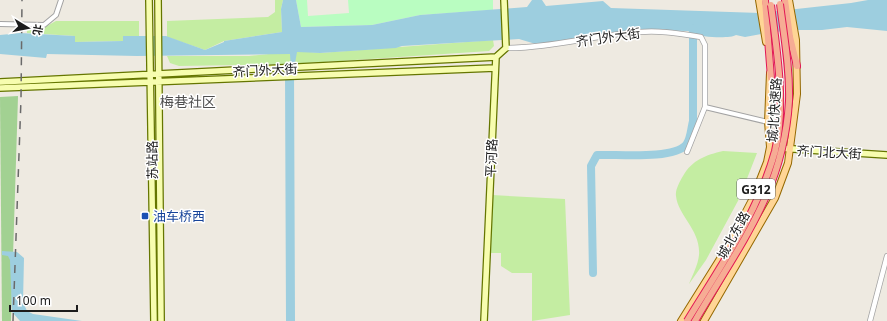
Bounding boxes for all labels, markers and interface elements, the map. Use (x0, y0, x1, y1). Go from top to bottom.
north arrow (8, 8, 48, 48)
text: 北 (30, 23, 47, 37)
street label: 齐门外大街 (575, 24, 641, 50)
street label: 齐门外大街 (232, 59, 298, 81)
street label: 城北快速路 (763, 77, 785, 143)
district label: 梅巷社区 (160, 92, 216, 111)
street label: 平河路 (481, 138, 501, 178)
street label: 苏站路 (143, 140, 161, 180)
street label: 齐门北大街 (796, 141, 862, 163)
road number: G312 (737, 179, 775, 199)
place label: 油车桥西 (153, 207, 205, 225)
street label: 城北东路 (713, 208, 753, 262)
marker: 油车桥西 (140, 211, 150, 221)
scale bar (10, 287, 77, 313)
text: 100 m (16, 292, 51, 309)

